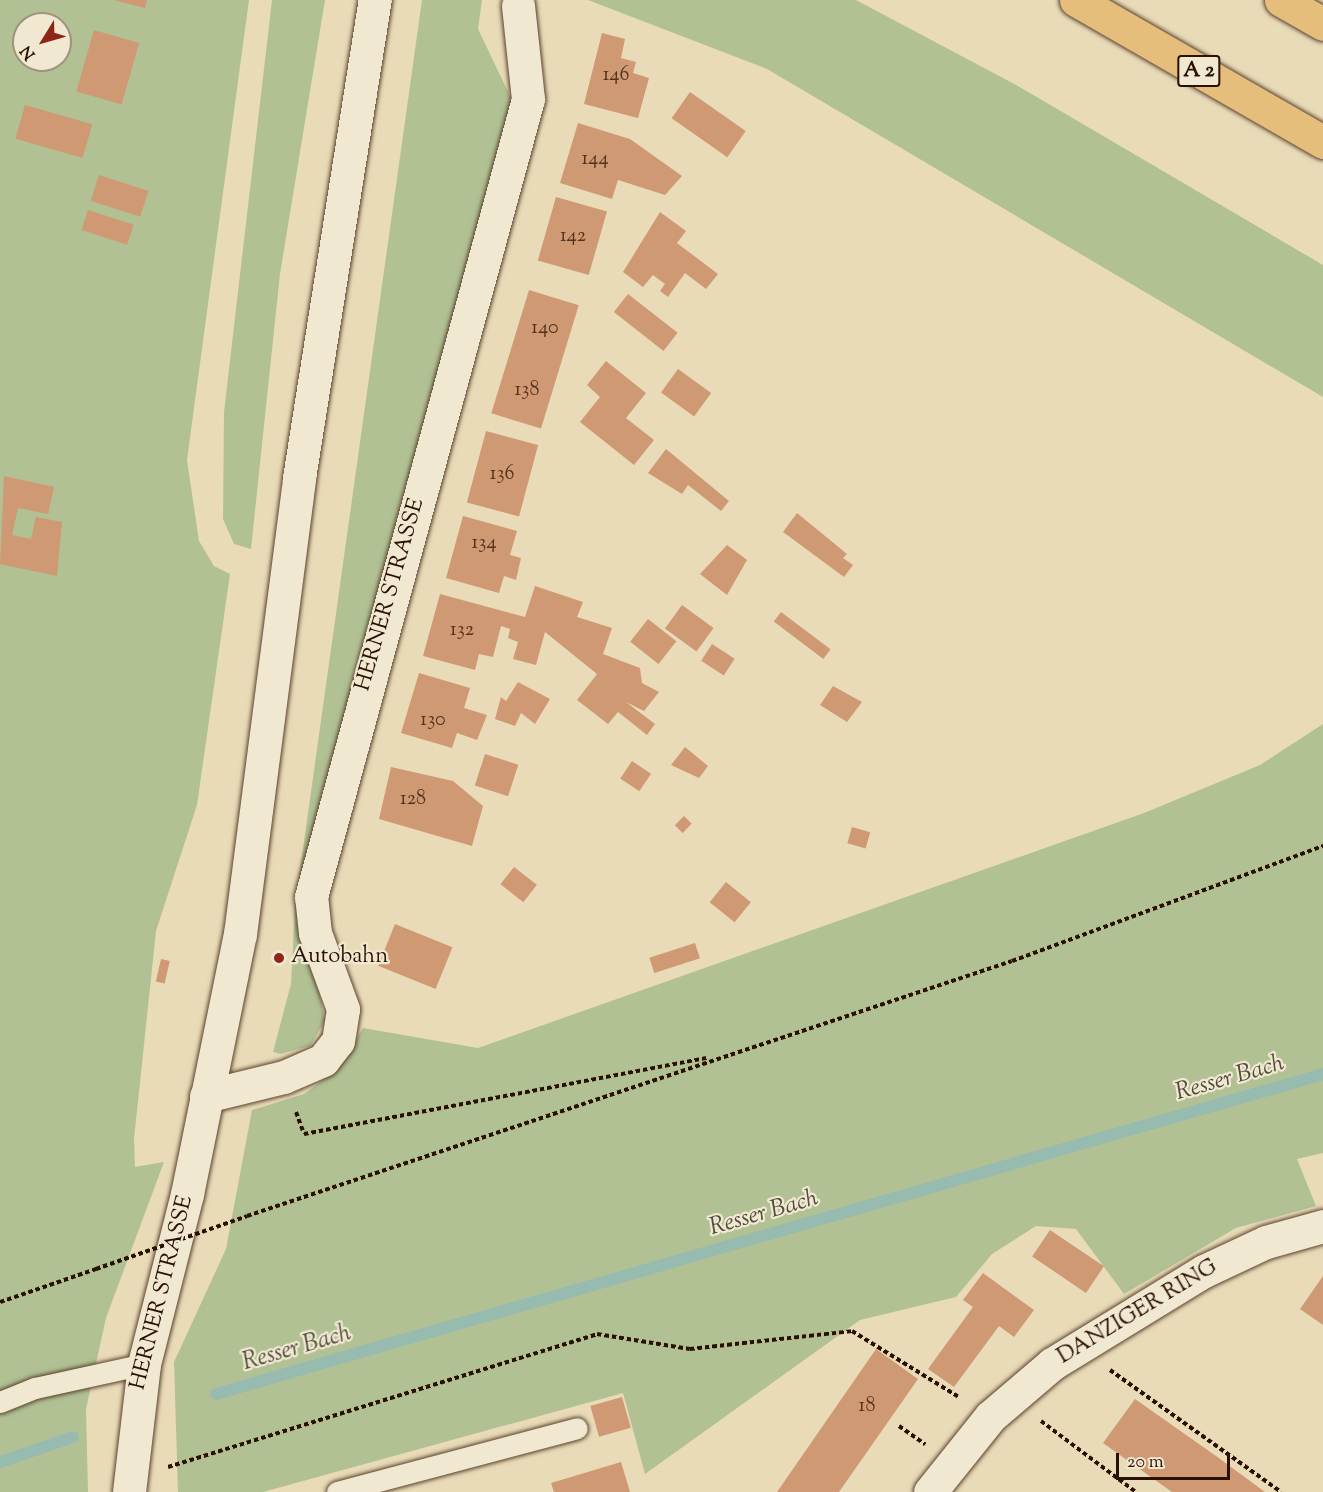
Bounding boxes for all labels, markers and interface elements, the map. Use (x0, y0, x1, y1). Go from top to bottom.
north arrow (12, 12, 72, 72)
text: N (16, 40, 42, 64)
road number: A 2 (1176, 53, 1222, 89)
house number: 146 (603, 63, 629, 87)
house number: 144 (582, 147, 608, 171)
house number: 142 (560, 224, 586, 248)
house number: 140 (531, 316, 559, 340)
house number: 138 (515, 378, 539, 402)
house number: 136 (490, 462, 514, 486)
street label: HERNER STRASSE (351, 496, 431, 694)
house number: 134 (472, 531, 496, 555)
house number: 132 (450, 618, 474, 642)
house number: 130 (420, 708, 446, 732)
house number: 128 (400, 787, 426, 811)
place label: Autobahn (291, 945, 388, 971)
marker: Autobahn (272, 951, 286, 965)
water label: Resser Bach (1172, 1050, 1288, 1108)
water label: Resser Bach (706, 1185, 822, 1243)
street label: HERNER STRASSE (126, 1193, 200, 1393)
street label: DANZIGER RING (1053, 1255, 1223, 1371)
water label: Resser Bach (239, 1320, 355, 1378)
house number: 18 (859, 1394, 875, 1418)
scale bar (1119, 1441, 1233, 1479)
text: 20 m (1127, 1450, 1164, 1476)

